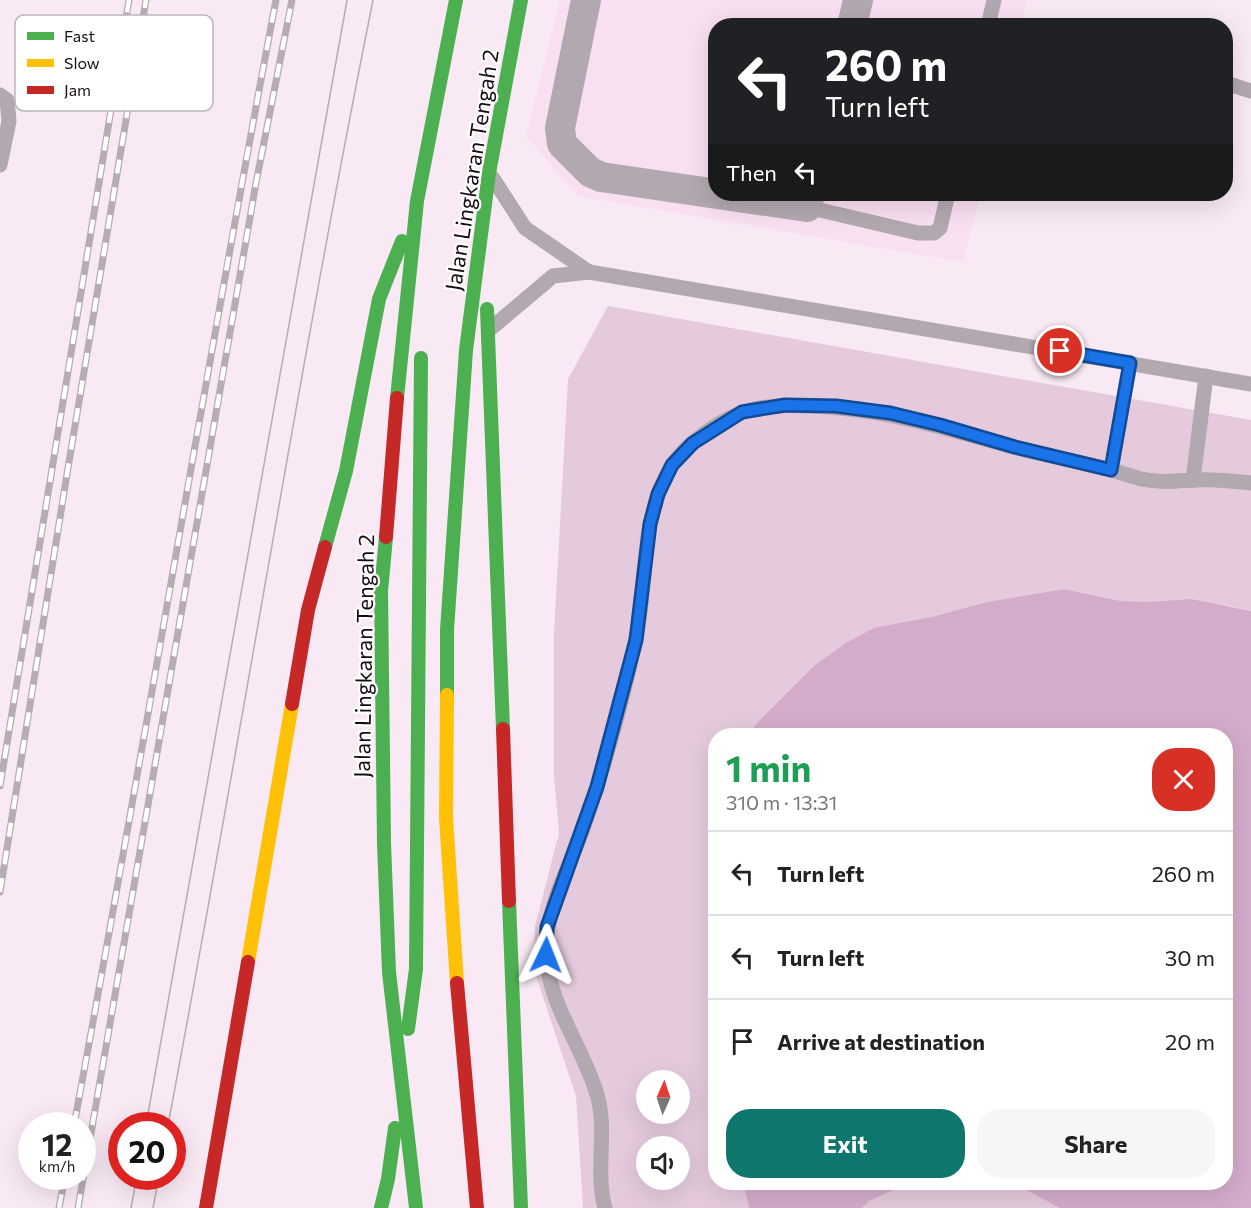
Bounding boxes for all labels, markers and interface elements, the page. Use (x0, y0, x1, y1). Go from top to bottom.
legend (15, 15, 213, 111)
text: Fast (64, 26, 95, 45)
text: 260 m (825, 38, 947, 90)
icon: left (726, 42, 804, 120)
street label: Jalan Lingkaran Tengah 2 (439, 47, 504, 292)
text: Slow (64, 53, 100, 72)
text: Jam (64, 80, 91, 99)
text: Turn left (825, 90, 929, 123)
icon: left (789, 156, 822, 189)
text: Then (726, 159, 777, 186)
pin (1034, 325, 1085, 376)
icon: arrive (1043, 334, 1076, 367)
street label: Jalan Lingkaran Tengah 2 (348, 534, 379, 778)
text: 1 min (726, 745, 811, 789)
button: close (1152, 748, 1215, 811)
text: 310 m · 13:31 (726, 790, 837, 814)
icon: left (726, 857, 759, 890)
text: Turn left (777, 860, 864, 887)
text: 260 m (1152, 860, 1215, 887)
position arrow (514, 923, 578, 987)
icon: left (726, 941, 759, 974)
text: Turn left (777, 944, 864, 971)
text: 30 m (1165, 944, 1215, 971)
icon: arrive (726, 1025, 759, 1058)
text: Arrive at destination (777, 1028, 985, 1055)
text: 20 m (1165, 1028, 1215, 1055)
north arrow (636, 1070, 690, 1124)
map controls (636, 1070, 690, 1190)
button: Exit (726, 1109, 965, 1178)
button: Share (977, 1109, 1215, 1178)
speed limit sign: 20 (108, 1112, 186, 1190)
text: 12 (42, 1125, 72, 1162)
button: sound (636, 1136, 690, 1190)
text: km/h (39, 1157, 75, 1175)

